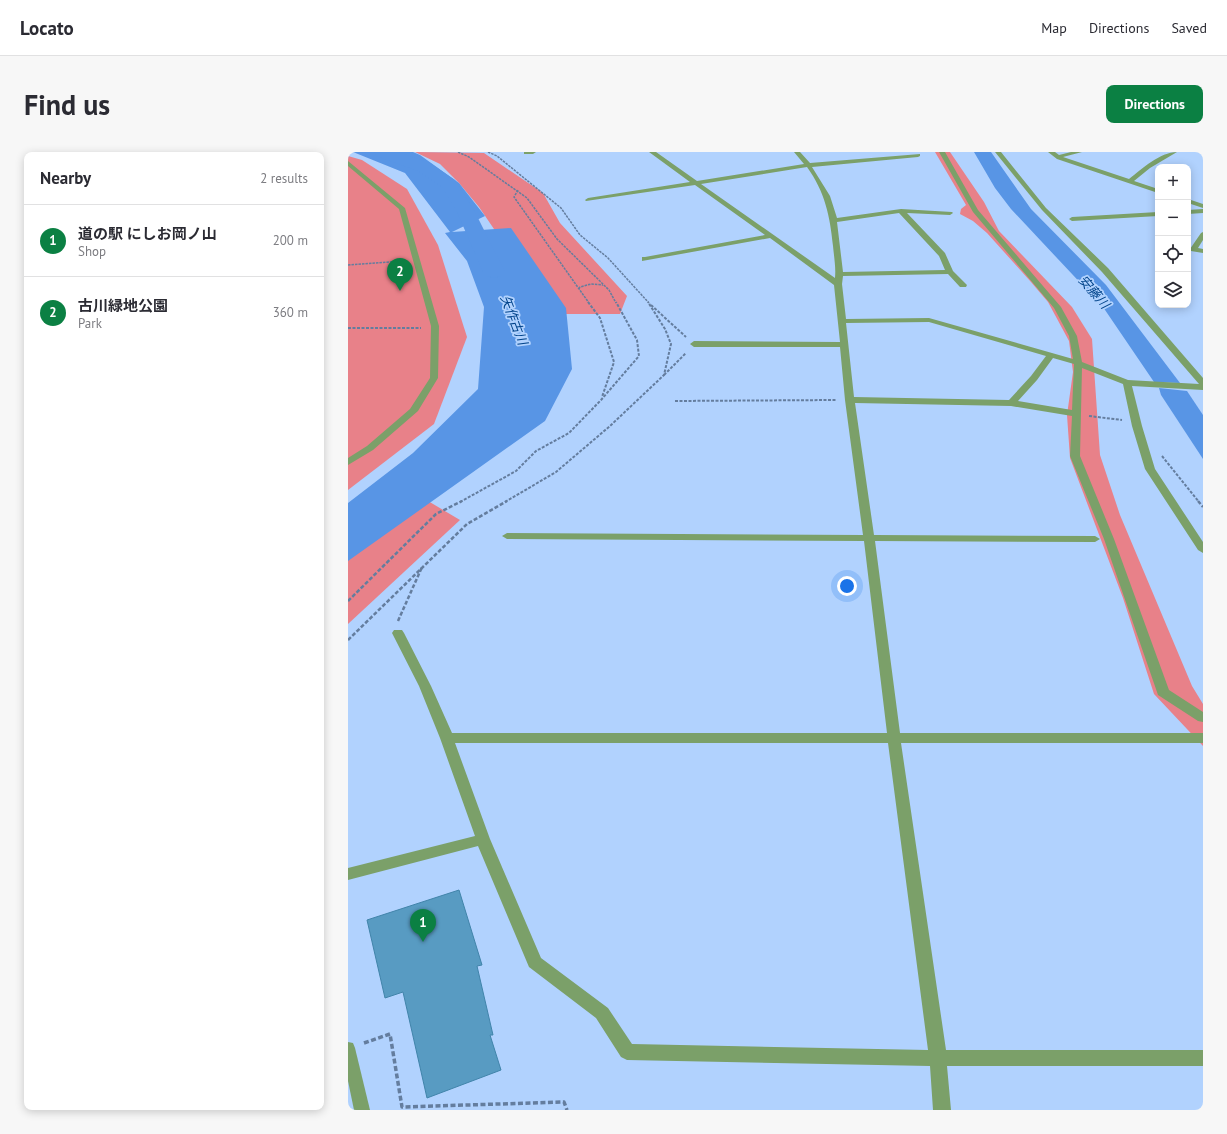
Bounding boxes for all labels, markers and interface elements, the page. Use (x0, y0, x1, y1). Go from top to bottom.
text: Locato (20, 16, 74, 40)
text: Map (1041, 19, 1067, 37)
text: Directions (1089, 19, 1149, 37)
text: Saved (1171, 19, 1207, 37)
button: Directions (1106, 85, 1203, 123)
text: Find us (24, 86, 110, 123)
map controls (1155, 164, 1191, 308)
button: + (1155, 164, 1191, 200)
text: Nearby (40, 167, 91, 189)
text: 2 results (260, 170, 308, 187)
button: − (1155, 200, 1191, 236)
text: 道の駅 にしお岡ノ山 (78, 224, 217, 243)
text: 1 (49, 232, 57, 249)
text: 200 m (273, 232, 308, 249)
button: locate (1155, 236, 1191, 272)
text: Shop (78, 243, 106, 260)
pin: 2 (387, 258, 413, 291)
water label: 安藤川 (1075, 272, 1115, 314)
button: layers (1155, 272, 1191, 308)
water label: 矢作古川 (497, 293, 532, 349)
text: 古川緑地公園 (78, 296, 168, 315)
text: 2 (49, 304, 57, 321)
text: 360 m (273, 304, 308, 321)
text: Park (78, 315, 102, 332)
your location (837, 576, 857, 596)
pin: 1 (410, 909, 436, 942)

